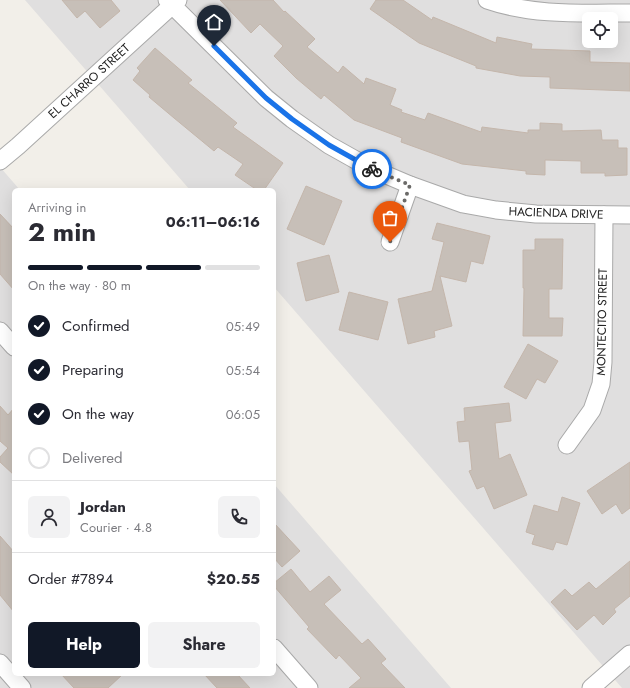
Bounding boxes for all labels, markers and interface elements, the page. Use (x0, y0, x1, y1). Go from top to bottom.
pin (197, 5, 231, 46)
icon: home (203, 11, 225, 33)
map controls (582, 12, 618, 48)
button: locate (582, 12, 618, 48)
street label: EL CHARRO STREET (44, 39, 134, 123)
courier (352, 149, 392, 189)
icon: bike (361, 158, 383, 180)
text: Arriving in (28, 198, 86, 217)
pin (373, 201, 407, 242)
street label: HACIENDA DRIVE (508, 202, 604, 224)
icon: bag (379, 207, 401, 229)
text: 06:11–06:16 (166, 211, 260, 233)
text: 2 min (28, 213, 96, 251)
street label: MONTECITO STREET (592, 268, 612, 376)
text: On the way · 80 m (28, 276, 131, 295)
icon: check (28, 315, 50, 337)
text: Confirmed (62, 315, 130, 337)
text: 05:49 (226, 317, 260, 336)
icon: check (28, 359, 50, 381)
text: Preparing (62, 359, 124, 381)
text: 05:54 (226, 361, 260, 380)
icon: check (28, 403, 50, 425)
text: On the way (62, 403, 134, 425)
text: 06:05 (226, 405, 260, 424)
text: Delivered (62, 447, 123, 469)
button: person (28, 496, 70, 538)
text: Jordan (80, 496, 126, 518)
button: phone (218, 496, 260, 538)
text: Courier · 4.8 (80, 518, 152, 537)
text: Order #7894 (28, 568, 113, 590)
text: $20.55 (207, 568, 260, 590)
button: Help (28, 622, 140, 668)
button: Share (148, 622, 260, 668)

